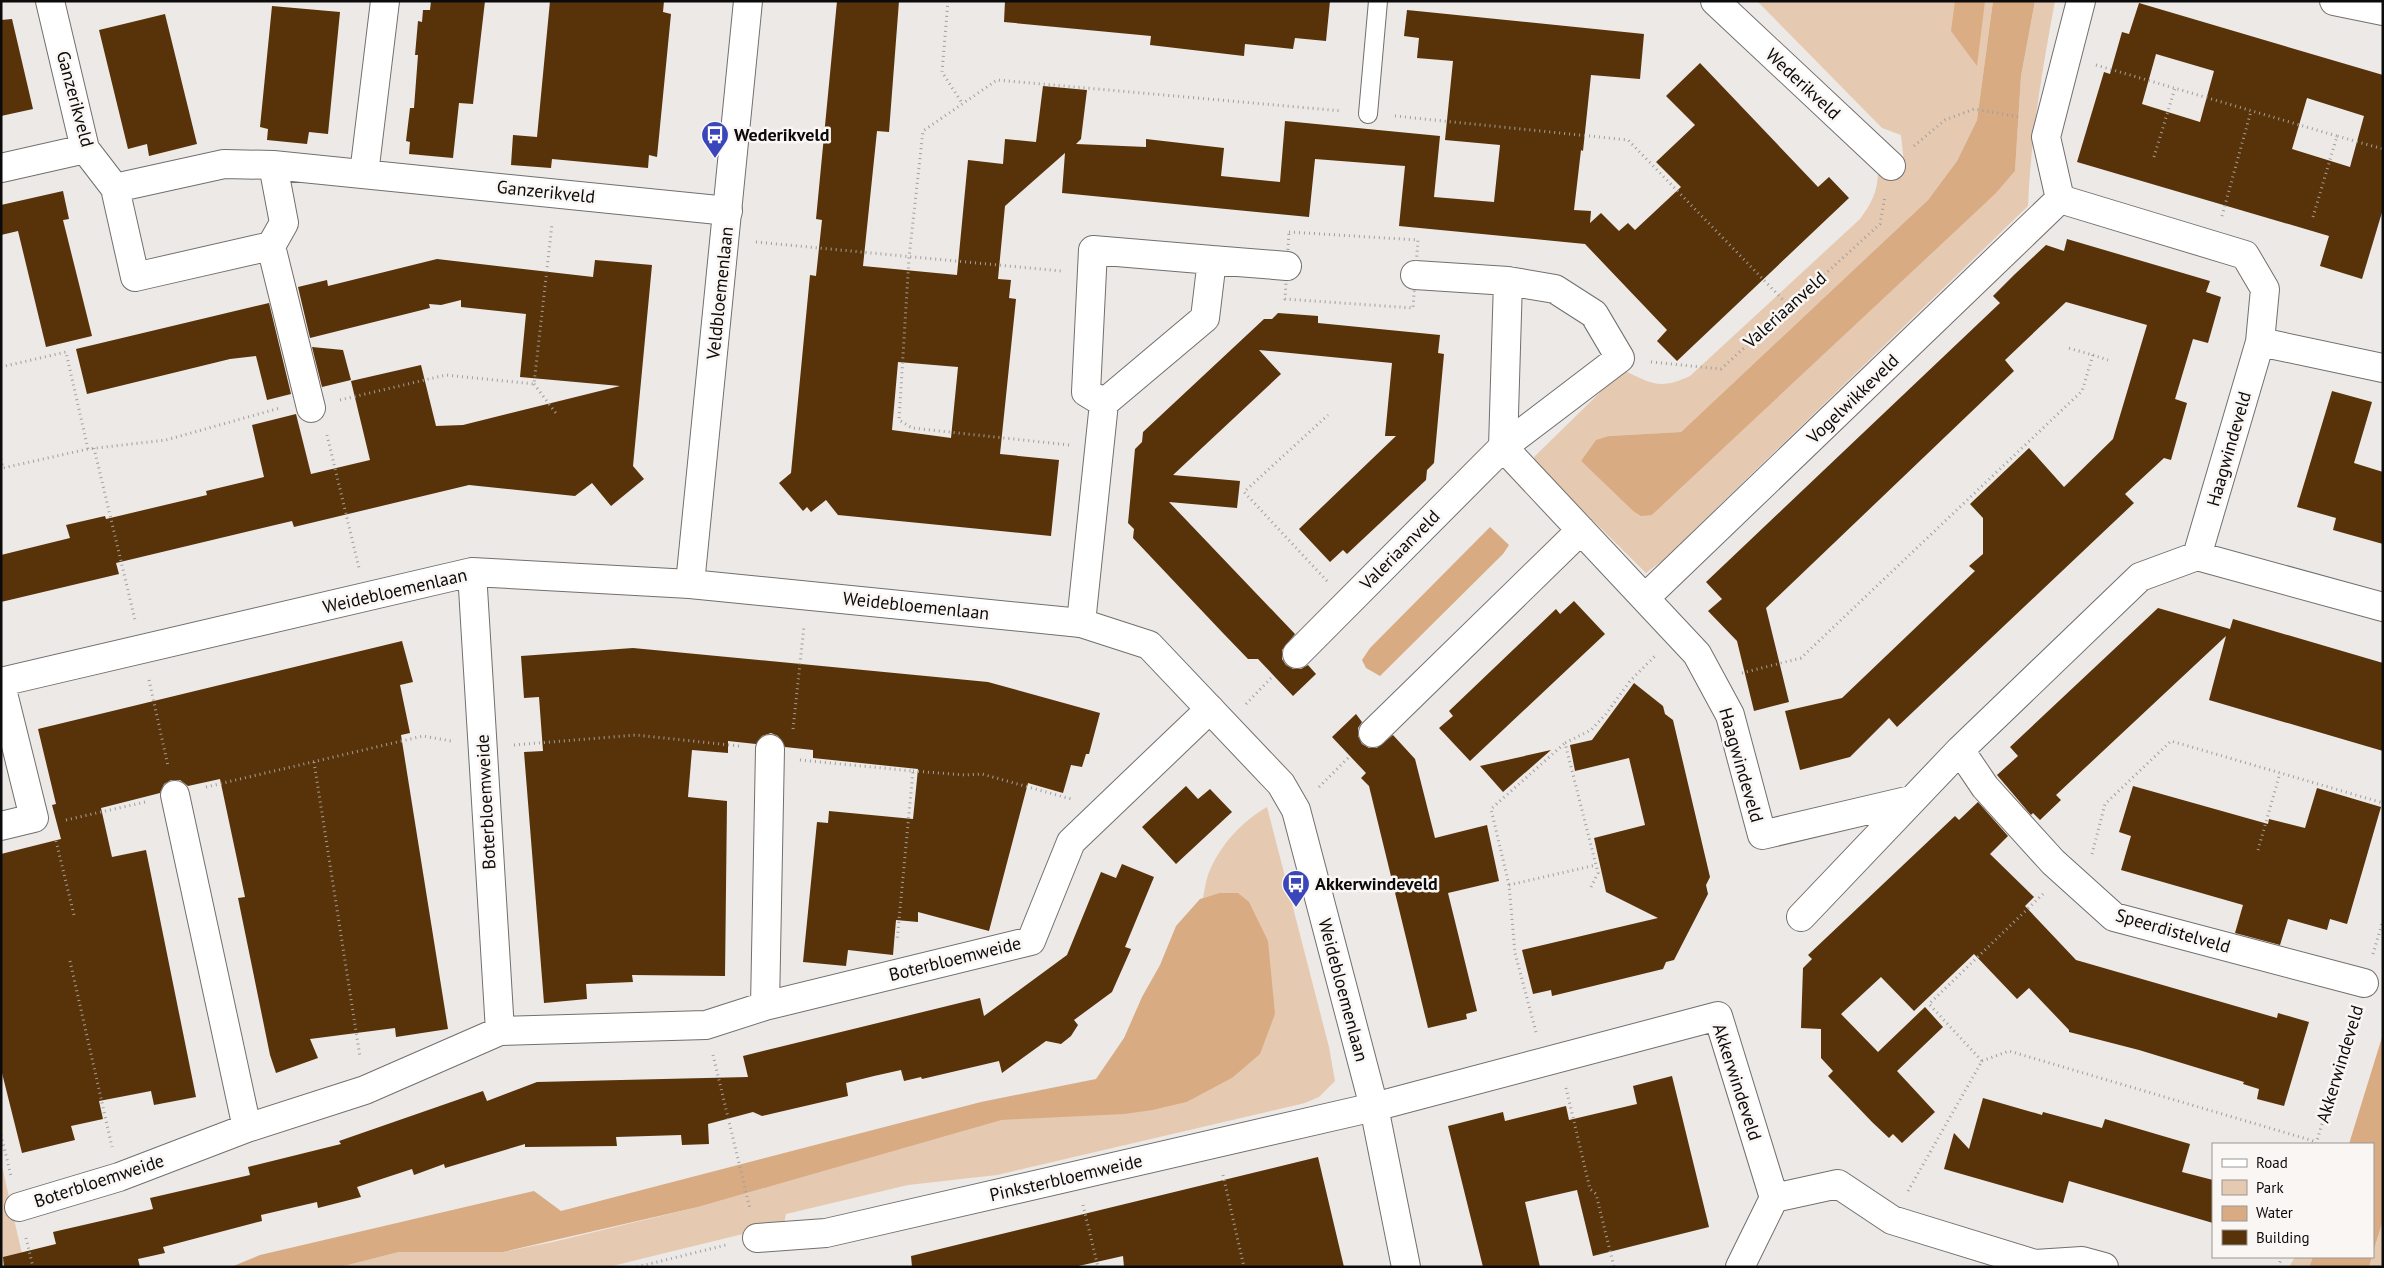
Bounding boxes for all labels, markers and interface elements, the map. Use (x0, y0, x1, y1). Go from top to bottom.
street label: Wederikveld (1761, 43, 1846, 124)
street label: Ganzerikveld (52, 48, 99, 150)
bus stop icon: Wederikveld (700, 120, 730, 159)
place label: Wederikveld (734, 123, 829, 146)
street label: Ganzerikveld (496, 175, 596, 208)
street label: Veldbloemenlaan (701, 225, 738, 362)
street label: Valeriaanveld (1738, 266, 1831, 354)
street label: Vogelwikkeveld (1801, 349, 1904, 449)
street label: Haagwindeveld (2201, 389, 2256, 509)
street label: Valeriaanveld (1354, 505, 1444, 595)
street label: Weidebloemenlaan (321, 563, 469, 618)
street label: Weidebloemenlaan (842, 586, 990, 625)
street label: Haagwindeveld (1714, 705, 1769, 825)
street label: Boterbloemweide (470, 734, 501, 870)
bus stop icon: Akkerwindeveld (1281, 869, 1311, 908)
place label: Akkerwindeveld (1315, 872, 1438, 895)
street label: Speerdistelveld (2113, 903, 2233, 958)
street label: Weidebloemenlaan (1313, 916, 1374, 1064)
street label: Boterbloemweide (886, 931, 1023, 986)
street label: Akkerwindeveld (2311, 1002, 2368, 1125)
street label: Akkerwindeveld (1708, 1020, 1767, 1143)
legend (2212, 1143, 2374, 1258)
street label: Boterbloemweide (31, 1149, 167, 1212)
street label: Pinksterbloemweide (987, 1149, 1145, 1206)
text: Road (2256, 1153, 2288, 1172)
text: Park (2256, 1178, 2284, 1197)
text: Water (2256, 1203, 2293, 1222)
text: Building (2256, 1228, 2310, 1247)

